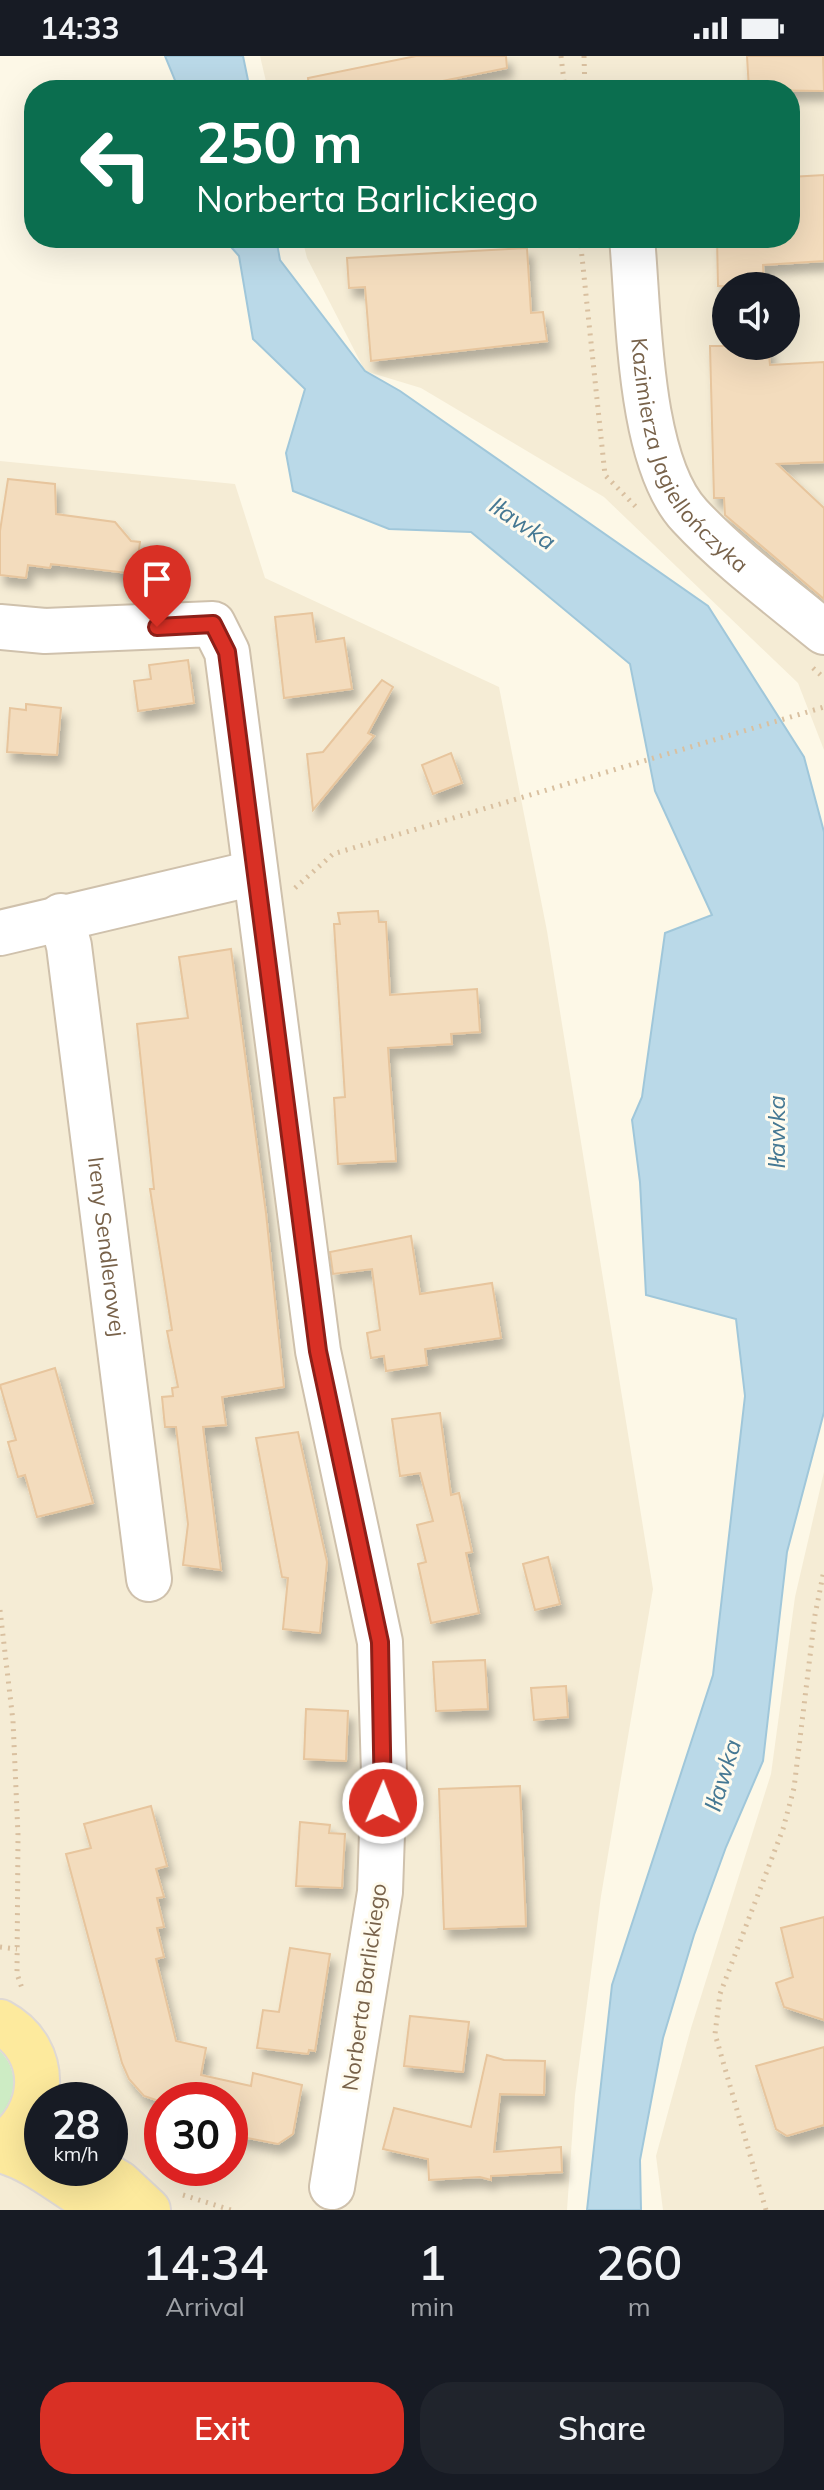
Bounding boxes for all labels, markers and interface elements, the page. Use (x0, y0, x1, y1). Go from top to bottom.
text: 14:33 (40, 9, 119, 47)
text: 250 m (196, 107, 363, 177)
icon: left (64, 112, 168, 216)
text: Norberta Barlickiego (196, 176, 538, 221)
map controls (712, 272, 800, 360)
button: sound (712, 272, 800, 360)
street label: Kazimierza Jagiellończyka (625, 337, 754, 578)
water label: Iławka (484, 490, 562, 556)
pin (123, 545, 191, 627)
icon: arrive (135, 557, 179, 601)
water label: Iławka (761, 1095, 791, 1169)
street label: Ireny Sendlerowej (82, 1155, 132, 1338)
water label: Iławka (697, 1735, 747, 1815)
position arrow (341, 1761, 425, 1845)
street label: Norberta Barlickiego (336, 1881, 392, 2093)
speed limit sign: 30 (144, 2082, 248, 2186)
text: 28 (52, 2099, 100, 2149)
text: km/h (53, 2141, 99, 2166)
text: 14:34 (142, 2232, 268, 2292)
text: 1 (418, 2232, 446, 2292)
text: 260 (596, 2232, 682, 2292)
text: Arrival (165, 2290, 245, 2323)
text: min (410, 2290, 454, 2323)
text: m (628, 2290, 651, 2323)
button: Exit (40, 2382, 404, 2474)
button: Share (420, 2382, 784, 2474)

